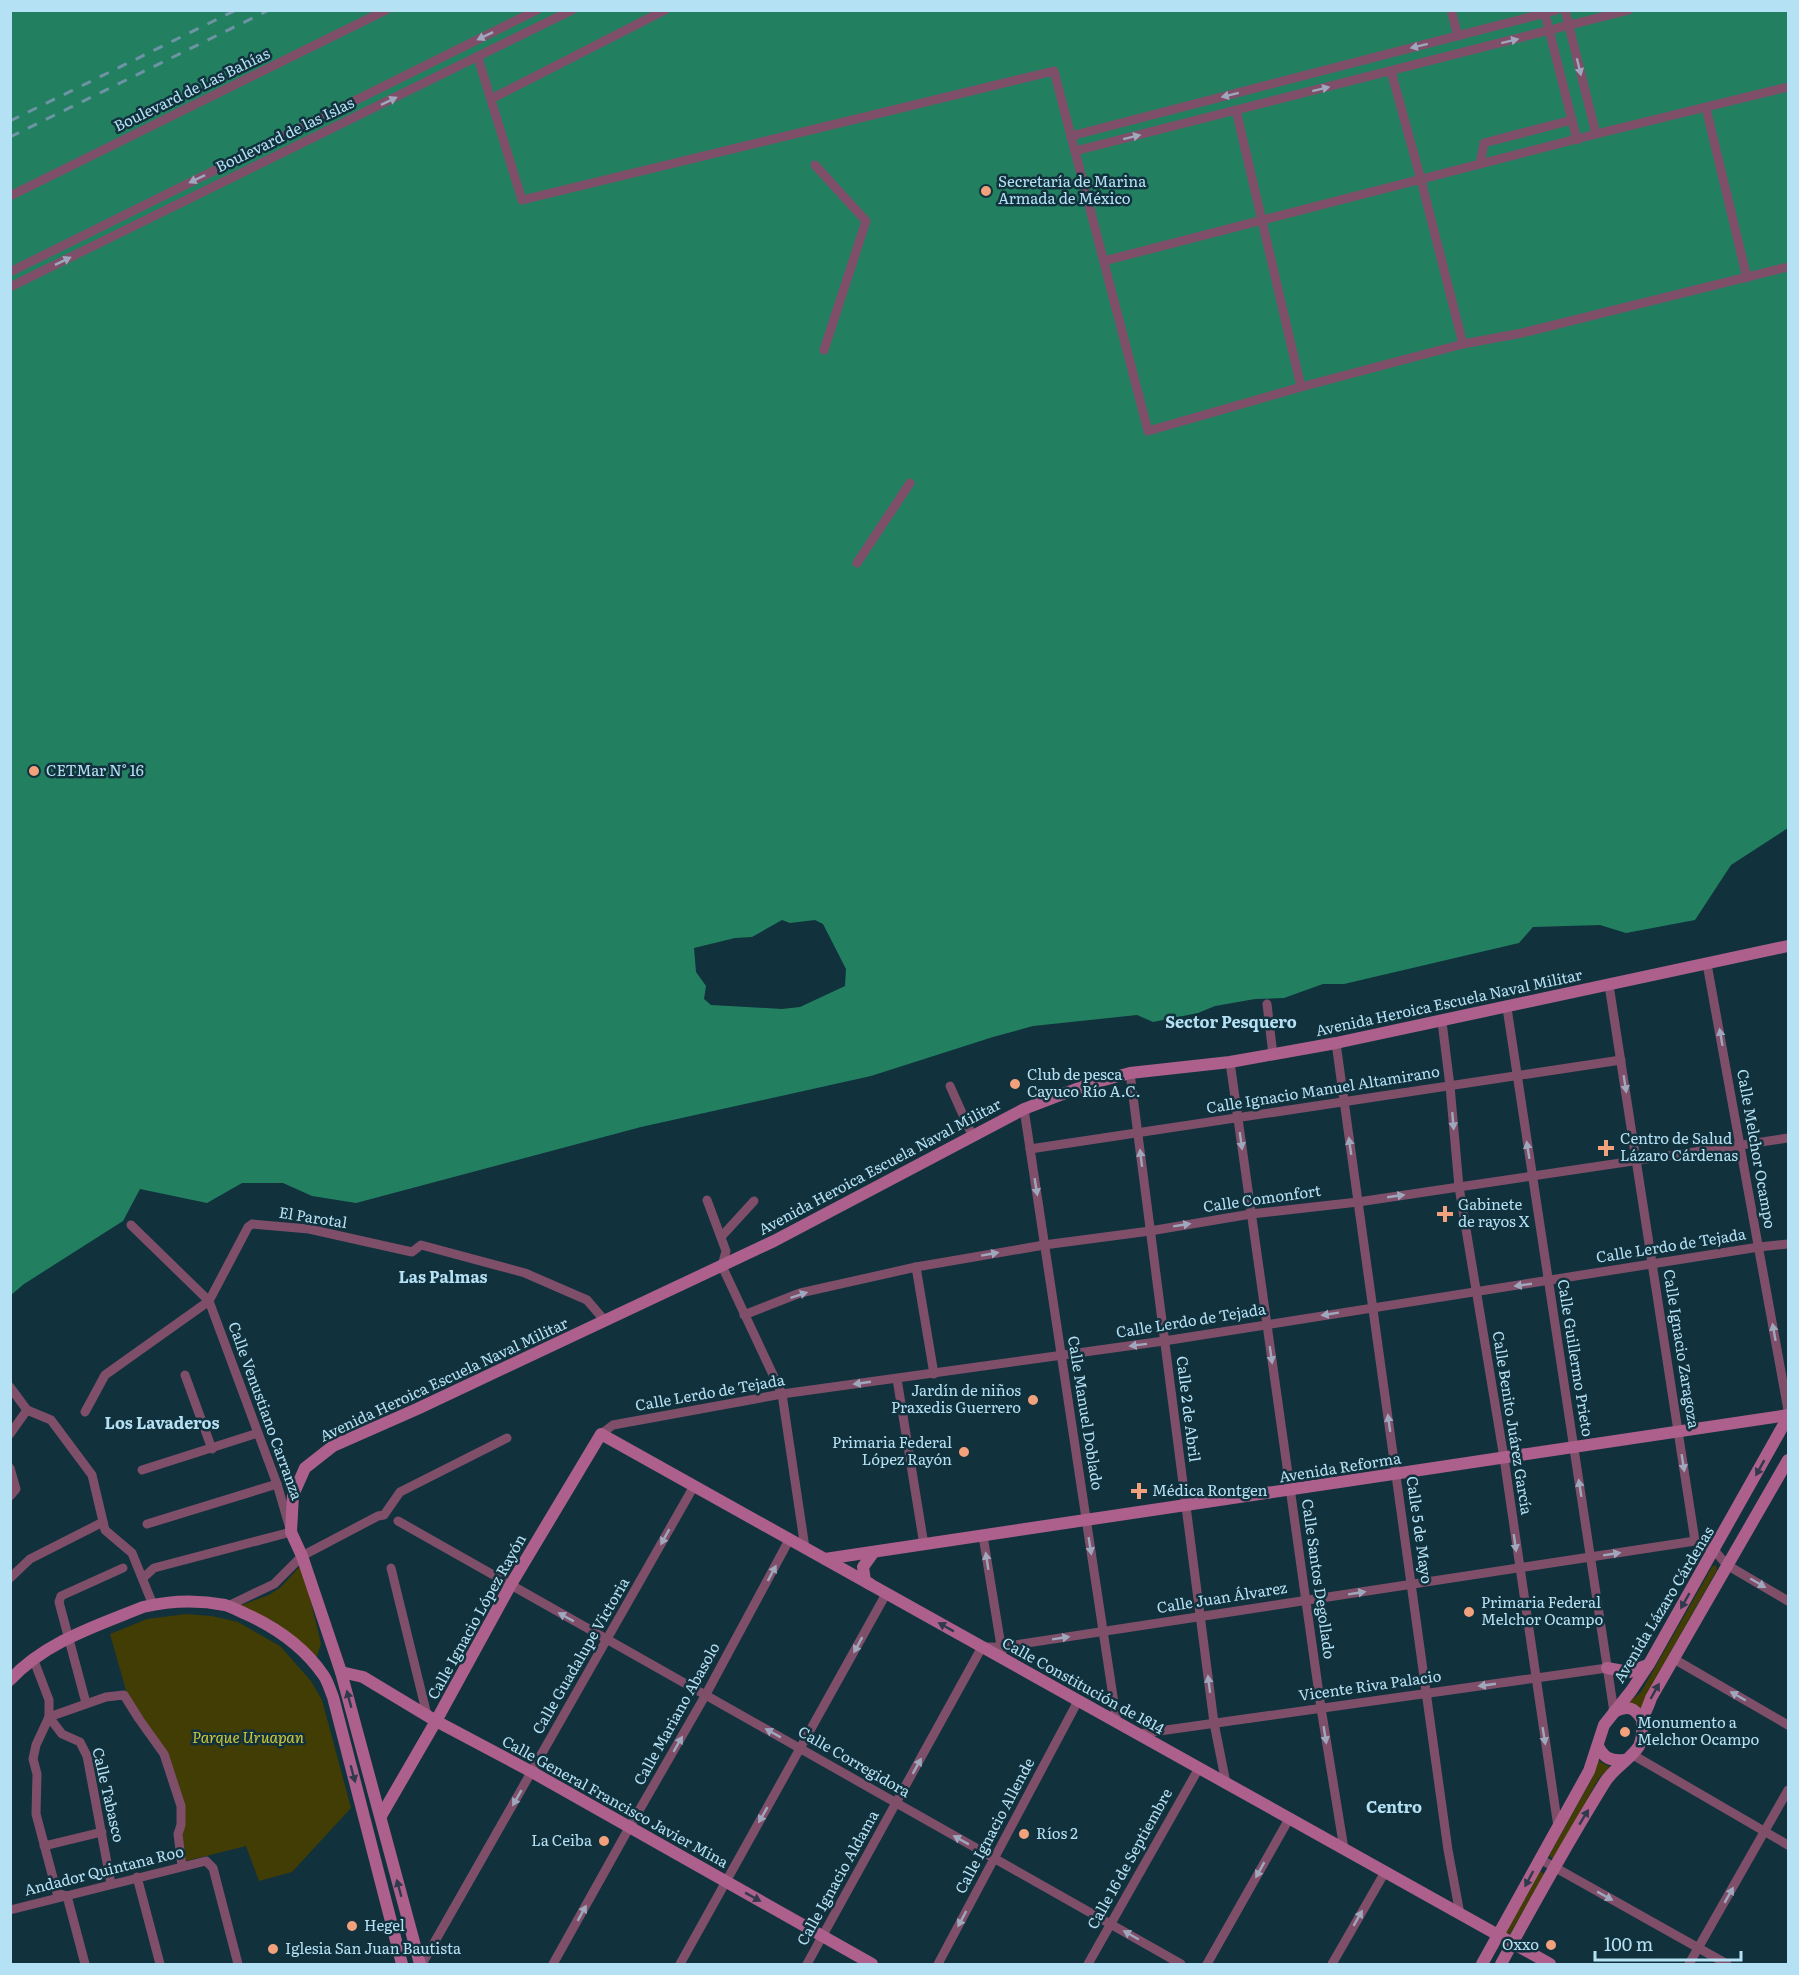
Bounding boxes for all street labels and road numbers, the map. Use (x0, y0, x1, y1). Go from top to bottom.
street label: Boulevard de Las Bahías (109, 41, 273, 136)
street label: Boulevard de las Islas (211, 90, 358, 177)
street label: Avenida Heroica Escuela Naval Militar (1313, 962, 1584, 1041)
street label: Calle Ignacio Manuel Altamirano (1204, 1059, 1441, 1118)
street label: Calle Melchor Ocampo (1732, 1067, 1783, 1230)
street label: Avenida Heroica Escuela Naval Militar (754, 1092, 1005, 1240)
street label: Calle Comonfort (1201, 1178, 1322, 1217)
street label: El Parotal (277, 1200, 349, 1233)
street label: Calle Lerdo de Tejada (1594, 1221, 1748, 1268)
street label: Calle Ignacio Zaragoza (1659, 1267, 1707, 1431)
street label: Calle Guillermo Prieto (1553, 1277, 1600, 1438)
street label: Calle Lerdo de Tejada (1114, 1296, 1268, 1343)
street label: Avenida Heroica Escuela Naval Militar (315, 1311, 571, 1447)
street label: Calle Venustiano Carranza (223, 1318, 310, 1504)
street label: Calle Benito Juárez García (1488, 1329, 1540, 1517)
street label: Calle Manuel Doblado (1063, 1334, 1110, 1492)
street label: Calle 2 de Abril (1172, 1355, 1207, 1463)
street label: Calle Lerdo de Tejada (633, 1367, 787, 1416)
street label: Avenida Reforma (1277, 1445, 1403, 1488)
street label: Calle 5 de Mayo (1402, 1474, 1439, 1585)
street label: Calle Santos Degollado (1297, 1497, 1342, 1661)
street label: Avenida Lázaro Cárdenas (1607, 1521, 1719, 1687)
street label: Calle Ignacio López Rayón (421, 1529, 531, 1703)
street label: Calle Guadalupe Victoria (525, 1572, 635, 1738)
street label: Calle Juan Álvarez (1155, 1575, 1288, 1618)
street label: Calle Constitución de 1814 (998, 1630, 1169, 1739)
street label: Calle Mariano Abasolo (627, 1637, 725, 1789)
street label: Vicente Riva Palacio (1297, 1663, 1443, 1706)
street label: Calle Corregidora (794, 1719, 916, 1803)
street label: Calle General Francisco Javier Mina (498, 1729, 734, 1873)
street label: Calle Tabasco (87, 1745, 132, 1845)
street label: Calle Ignacio Allende (948, 1753, 1039, 1897)
street label: Calle 16 de Septiembre (1080, 1783, 1177, 1933)
street label: Calle Ignacio Aldama (790, 1805, 884, 1949)
street label: Andador Quintana Roo (21, 1839, 186, 1901)

